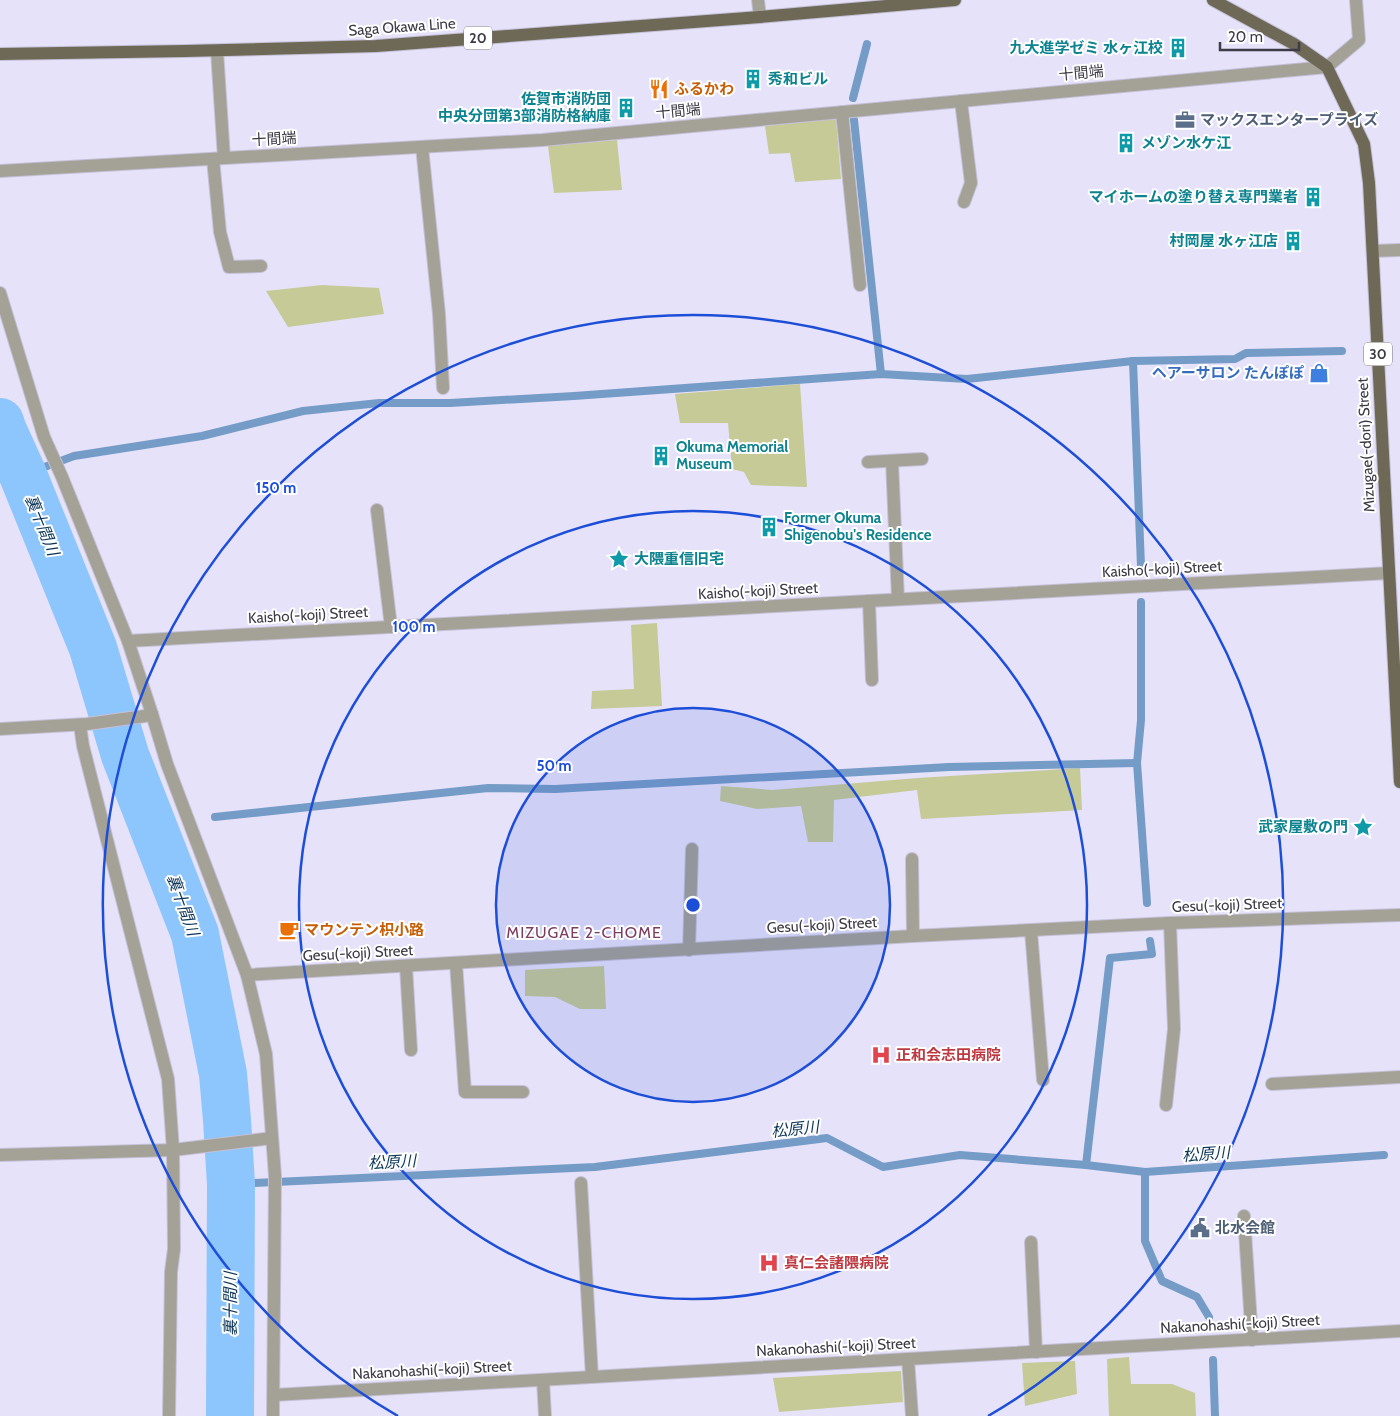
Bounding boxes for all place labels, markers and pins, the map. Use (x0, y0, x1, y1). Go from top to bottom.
building icon: 九大進学ゼミ 水ヶ江校 (1167, 37, 1189, 59)
place label: 九大進学ゼミ 水ヶ江校 (1010, 39, 1163, 57)
building icon: 秀和ビル (742, 68, 764, 90)
place label: 秀和ビル (768, 70, 828, 88)
restaurant icon: ふるかわ (648, 78, 670, 100)
place label: ふるかわ (674, 80, 734, 98)
place label: 佐賀市消防団 中央分団第3部消防格納庫 (438, 90, 611, 125)
building icon: 佐賀市消防団 中央分団第3部消防格納庫 (615, 97, 637, 119)
office icon: マックスエンタープライズ (1174, 109, 1196, 131)
place label: マックスエンタープライズ (1200, 111, 1378, 129)
building icon: メゾン水ケ江 (1115, 132, 1137, 154)
place label: メゾン水ケ江 (1141, 134, 1231, 152)
building icon: マイホームの塗り替え専門業者 (1302, 186, 1324, 208)
place label: マイホームの塗り替え専門業者 (1088, 188, 1298, 206)
building icon: 村岡屋 水ヶ江店 (1282, 230, 1304, 252)
place label: 村岡屋 水ヶ江店 (1170, 232, 1278, 250)
shop icon: ヘアーサロン たんぽぽ (1308, 362, 1330, 384)
place label: ヘアーサロン たんぽぽ (1152, 364, 1304, 382)
place label: Okuma Memorial Museum (676, 438, 788, 473)
building icon: Okuma Memorial Museum (650, 445, 672, 467)
place label: Former Okuma Shigenobu's Residence (784, 509, 932, 544)
building icon: Former Okuma Shigenobu's Residence (758, 516, 780, 538)
place icon: 大隈重信旧宅 (608, 548, 630, 570)
place label: 大隈重信旧宅 (634, 550, 724, 568)
place icon: 武家屋敷の門 (1352, 816, 1374, 838)
place label: 武家屋敷の門 (1258, 818, 1348, 836)
centre of rings (684, 896, 702, 914)
cafe icon: マウンテン枳小路 (278, 919, 300, 941)
place label: マウンテン枳小路 (304, 921, 424, 939)
hospital icon: 正和会志田病院 (870, 1044, 892, 1066)
place label: 正和会志田病院 (896, 1046, 1001, 1064)
public building icon: 北水会館 (1189, 1217, 1211, 1239)
place label: 北水会館 (1215, 1219, 1275, 1237)
hospital icon: 真仁会諸隈病院 (758, 1252, 780, 1274)
place label: 真仁会諸隈病院 (784, 1254, 889, 1272)

